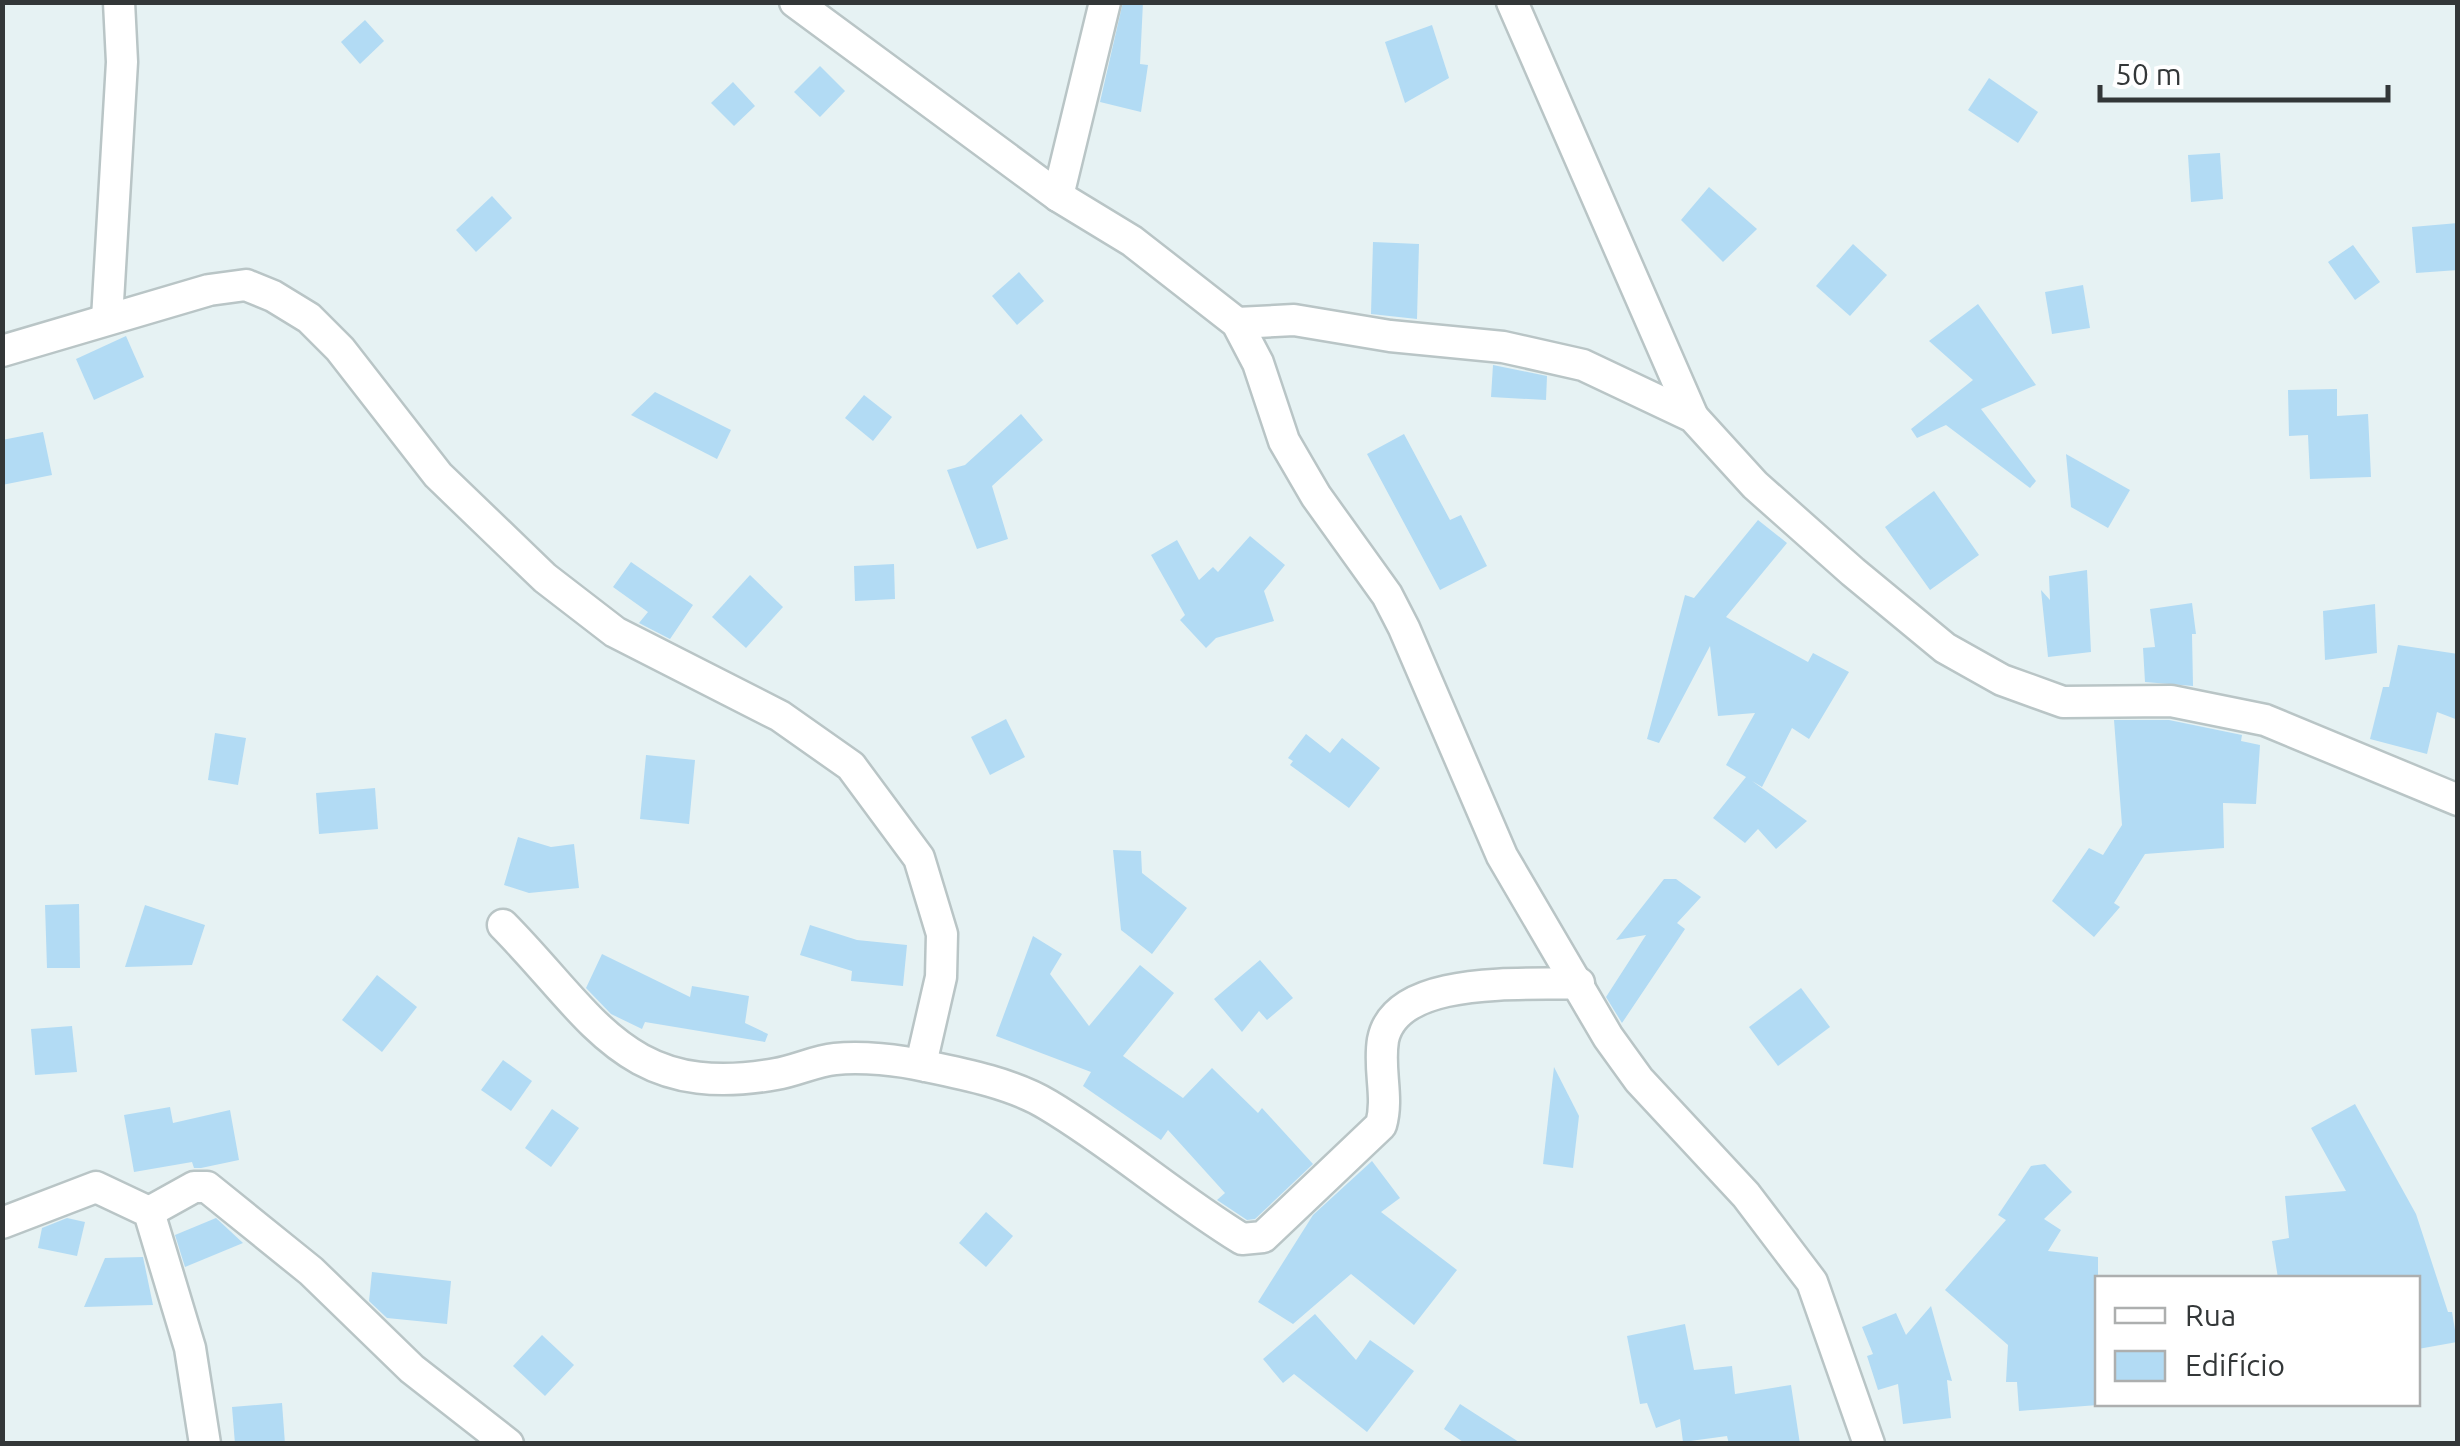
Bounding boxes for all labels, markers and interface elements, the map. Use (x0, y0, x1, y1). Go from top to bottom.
scale bar (2100, 40, 2388, 102)
text: 50 m (2115, 57, 2182, 91)
legend (2095, 1276, 2420, 1406)
text: Rua (2185, 1298, 2236, 1332)
text: Edifício (2185, 1348, 2285, 1382)

